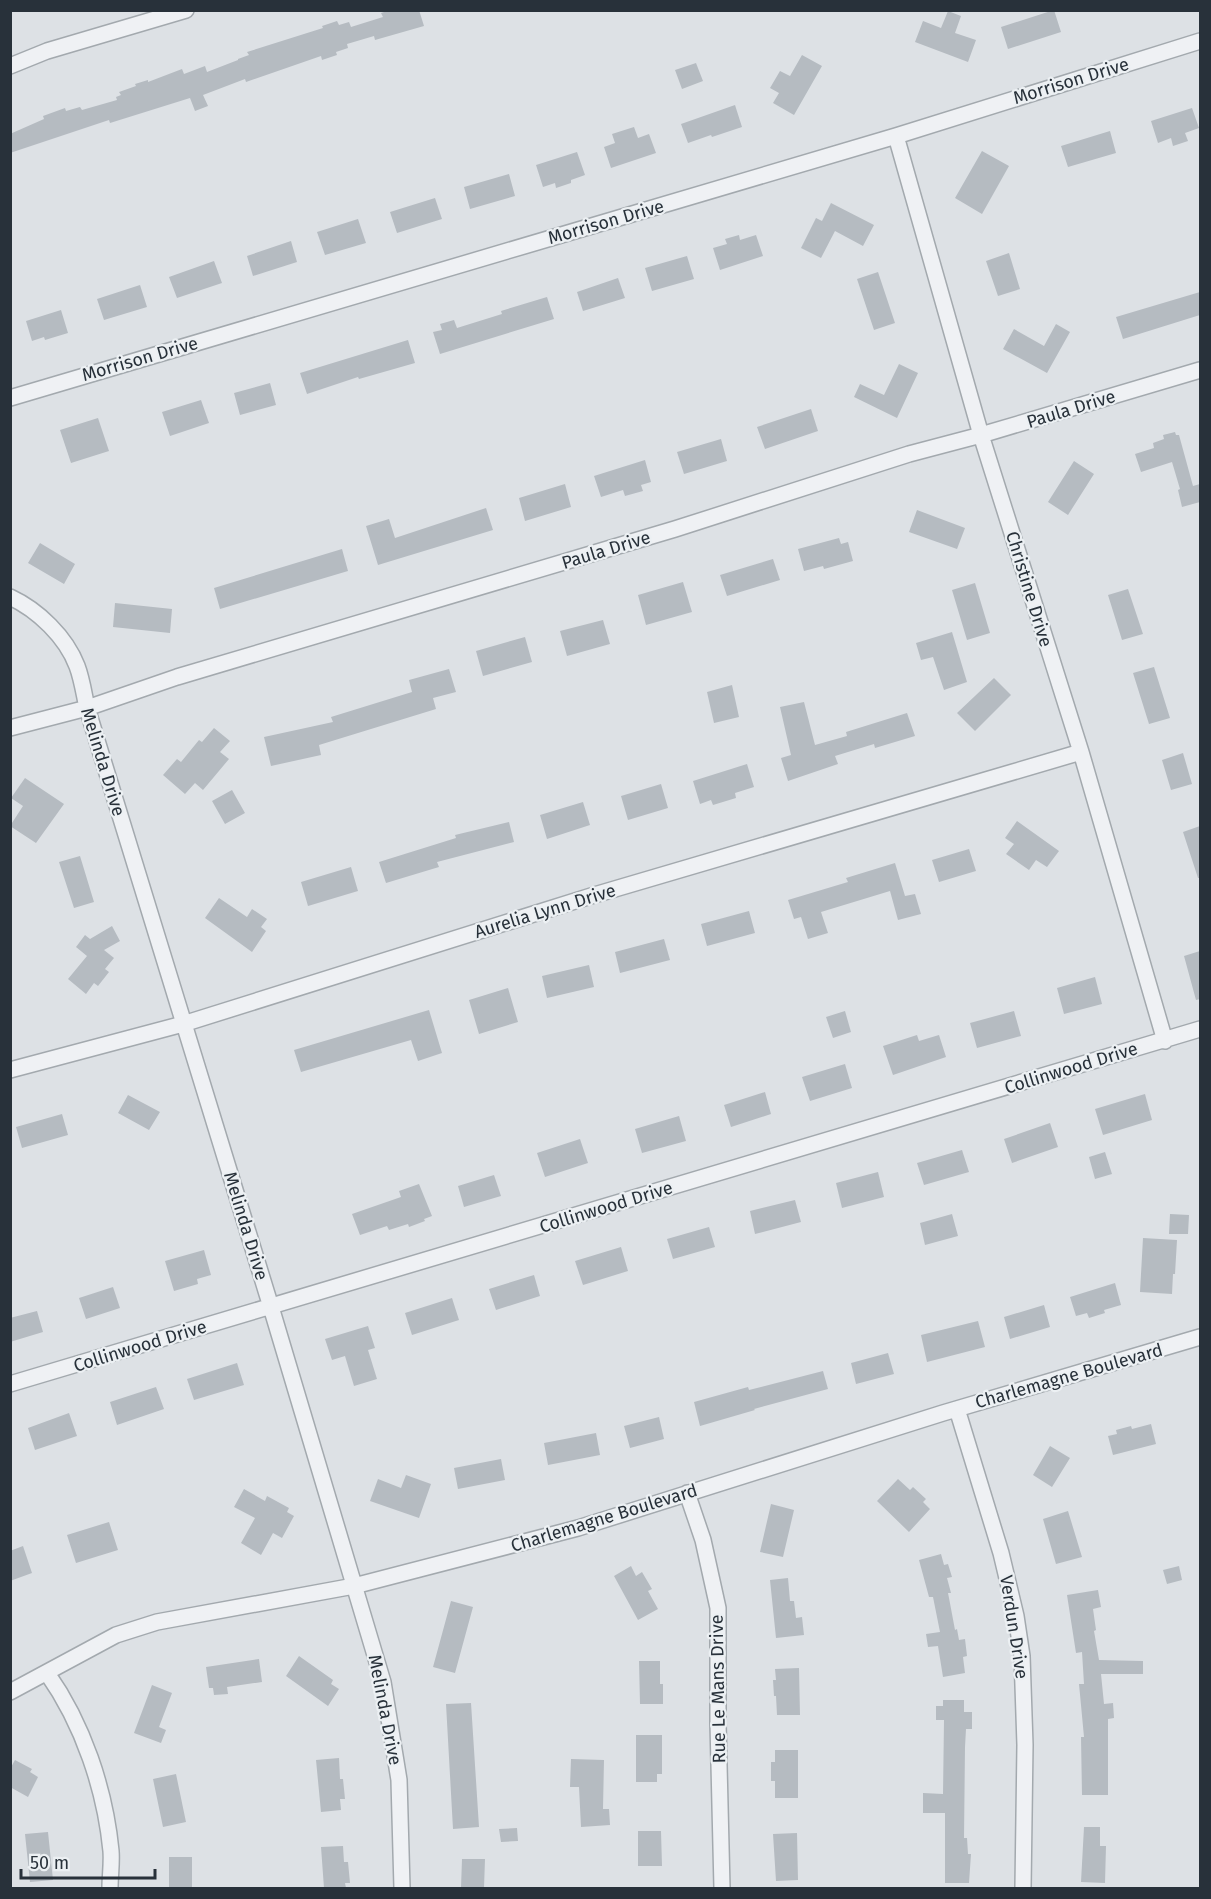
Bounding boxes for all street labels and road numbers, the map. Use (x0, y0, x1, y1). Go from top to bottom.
street label: Morrison Drive (1010, 53, 1132, 109)
street label: Morrison Drive (545, 195, 667, 249)
street label: Morrison Drive (79, 332, 201, 386)
street label: Paula Drive (1024, 385, 1118, 433)
street label: Paula Drive (559, 526, 653, 574)
street label: Christine Drive (1001, 529, 1057, 649)
street label: Melinda Drive (76, 705, 130, 819)
street label: Aurelia Lynn Drive (472, 879, 618, 943)
street label: Collinwood Drive (1002, 1037, 1140, 1099)
street label: Melinda Drive (219, 1169, 273, 1283)
street label: Collinwood Drive (537, 1176, 675, 1238)
street label: Collinwood Drive (71, 1315, 209, 1377)
street label: Charlemagne Boulevard (973, 1339, 1165, 1413)
street label: Charlemagne Boulevard (508, 1479, 700, 1557)
street label: Verdun Drive (995, 1574, 1033, 1680)
street label: Rue Le Mans Drive (706, 1614, 730, 1764)
street label: Melinda Drive (363, 1653, 407, 1767)

